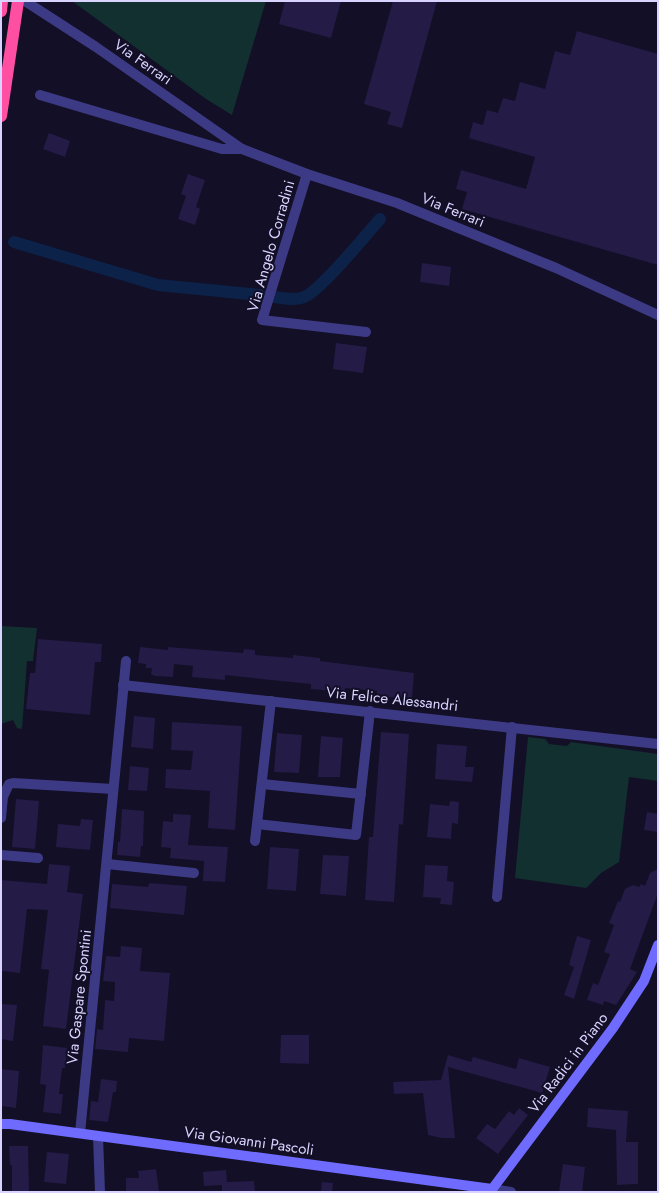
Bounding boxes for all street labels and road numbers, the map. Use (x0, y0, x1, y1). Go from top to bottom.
street label: Via Ferrari (109, 34, 177, 90)
street label: Via Angelo Corradini (242, 178, 300, 314)
street label: Via Ferrari (418, 187, 488, 233)
street label: Via Felice Alessandri (325, 681, 459, 717)
street label: Via Gaspare Spontini (61, 929, 97, 1065)
street label: Via Radici in Piano (523, 1008, 613, 1118)
street label: Via Giovanni Pascoli (183, 1121, 315, 1161)

